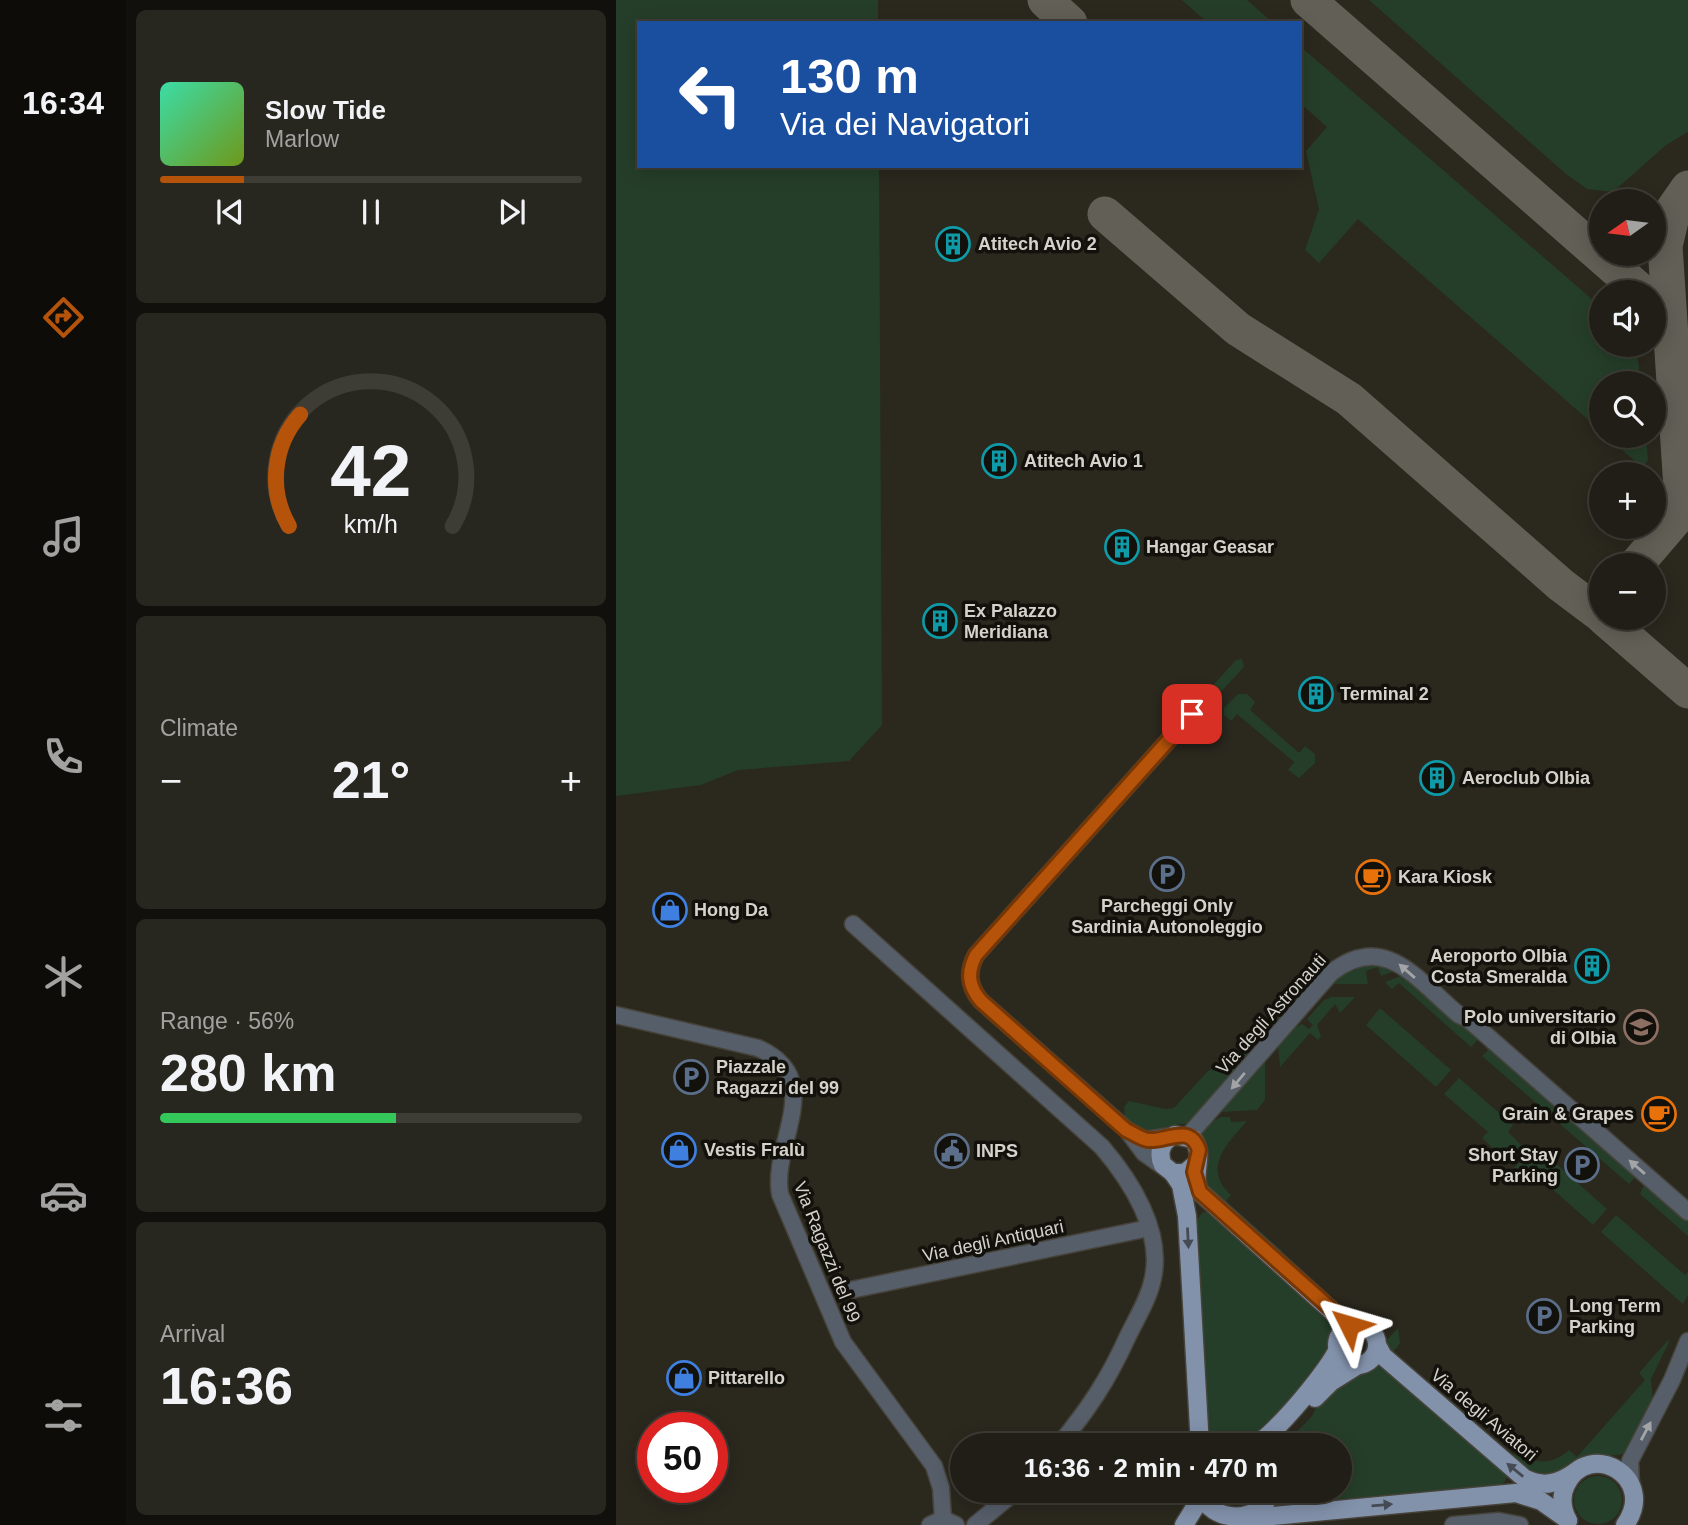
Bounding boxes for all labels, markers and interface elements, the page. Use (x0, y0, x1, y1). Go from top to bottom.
icon: left (665, 49, 756, 140)
text: 130 m (780, 49, 919, 103)
text: 16:34 (22, 85, 104, 121)
text: Slow Tide (265, 95, 386, 125)
text: Via dei Navigatori (780, 106, 1030, 142)
text: Marlow (265, 126, 339, 152)
north arrow (1589, 189, 1666, 266)
map controls (1589, 189, 1666, 630)
icon: previous (211, 193, 249, 231)
icon: pause (352, 193, 390, 231)
icon: next (493, 193, 531, 231)
building icon: Atitech Avio 2 (934, 225, 972, 263)
place label: Atitech Avio 2 (978, 234, 1097, 254)
button: sound (1589, 280, 1666, 357)
icon: directions (39, 293, 88, 342)
button: search (1589, 371, 1666, 448)
text: 42 (331, 430, 411, 511)
building icon: Atitech Avio 1 (980, 442, 1018, 480)
place label: Atitech Avio 1 (1024, 451, 1143, 471)
button: + (1589, 462, 1666, 539)
text: km/h (344, 509, 398, 537)
icon: music (39, 512, 88, 561)
building icon: Hangar Geasar (1103, 528, 1141, 566)
place label: Hangar Geasar (1146, 537, 1274, 557)
button: − (1589, 553, 1666, 630)
place label: Ex Palazzo Meridiana (964, 601, 1057, 642)
building icon: Ex Palazzo Meridiana (921, 602, 959, 640)
building icon: Terminal 2 (1297, 675, 1335, 713)
pin (1162, 684, 1222, 744)
place label: Terminal 2 (1340, 684, 1429, 704)
icon: arrive (1173, 695, 1211, 733)
text: Climate (160, 715, 238, 741)
icon: phone (39, 732, 88, 781)
text: 21° (332, 751, 410, 809)
building icon: Aeroclub Olbia (1418, 759, 1456, 797)
text: − (160, 760, 182, 802)
text: + (560, 760, 582, 802)
place label: Aeroclub Olbia (1462, 768, 1591, 788)
parking icon: Parcheggi Only Sardinia Autonoleggio (1148, 855, 1186, 893)
cafe icon: Kara Kiosk (1354, 858, 1392, 896)
place label: Kara Kiosk (1398, 867, 1493, 887)
shop icon: Hong Da (651, 891, 689, 929)
place label: Parcheggi Only Sardinia Autonoleggio (1071, 896, 1263, 937)
place label: Hong Da (694, 900, 769, 920)
place label: Aeroporto Olbia Costa Smeralda (1430, 946, 1568, 987)
building icon: Aeroporto Olbia Costa Smeralda (1573, 947, 1611, 985)
street label: Via degli Astronauti (1212, 950, 1330, 1078)
icon: climate (39, 952, 88, 1001)
one-way arrow (1398, 963, 1416, 979)
place label: Polo universitario di Olbia (1464, 1007, 1617, 1048)
text: Range · 56% (160, 1008, 294, 1034)
school or university icon: Polo universitario di Olbia (1622, 1008, 1660, 1046)
text: 280 km (160, 1044, 336, 1102)
place label: Piazzale Ragazzi del 99 (716, 1057, 839, 1098)
parking icon: Piazzale Ragazzi del 99 (672, 1058, 710, 1096)
one-way arrow (1230, 1072, 1246, 1090)
cafe icon: Grain & Grapes (1640, 1095, 1678, 1133)
place label: Grain & Grapes (1502, 1104, 1634, 1124)
shop icon: Vestis Fralù (660, 1131, 698, 1169)
public building icon: INPS (933, 1132, 971, 1170)
place label: Vestis Fralù (704, 1140, 805, 1160)
place label: INPS (976, 1141, 1018, 1161)
place label: Short Stay Parking (1468, 1145, 1558, 1186)
parking icon: Short Stay Parking (1563, 1146, 1601, 1184)
one-way arrow (1628, 1160, 1645, 1175)
icon: car (39, 1171, 88, 1220)
street label: Via Ragazzi del 99 (790, 1179, 864, 1325)
street label: Via degli Antiquari (921, 1216, 1065, 1266)
one-way arrow (1183, 1227, 1194, 1249)
position arrow (1312, 1288, 1386, 1362)
place label: Long Term Parking (1569, 1296, 1661, 1337)
parking icon: Long Term Parking (1525, 1297, 1563, 1335)
text: Arrival (160, 1321, 225, 1347)
text: 16:36 (160, 1357, 293, 1415)
shop icon: Pittarello (665, 1359, 703, 1397)
street label: Via degli Aviatori (1427, 1365, 1541, 1465)
place label: Pittarello (708, 1368, 785, 1388)
icon: filters (39, 1391, 88, 1440)
speed limit sign: 50 (637, 1412, 728, 1503)
one-way arrow (1640, 1421, 1652, 1441)
text: 16:36 · 2 min · 470 m (1024, 1453, 1278, 1483)
one-way arrow (1506, 1463, 1524, 1478)
one-way arrow (1371, 1499, 1393, 1510)

